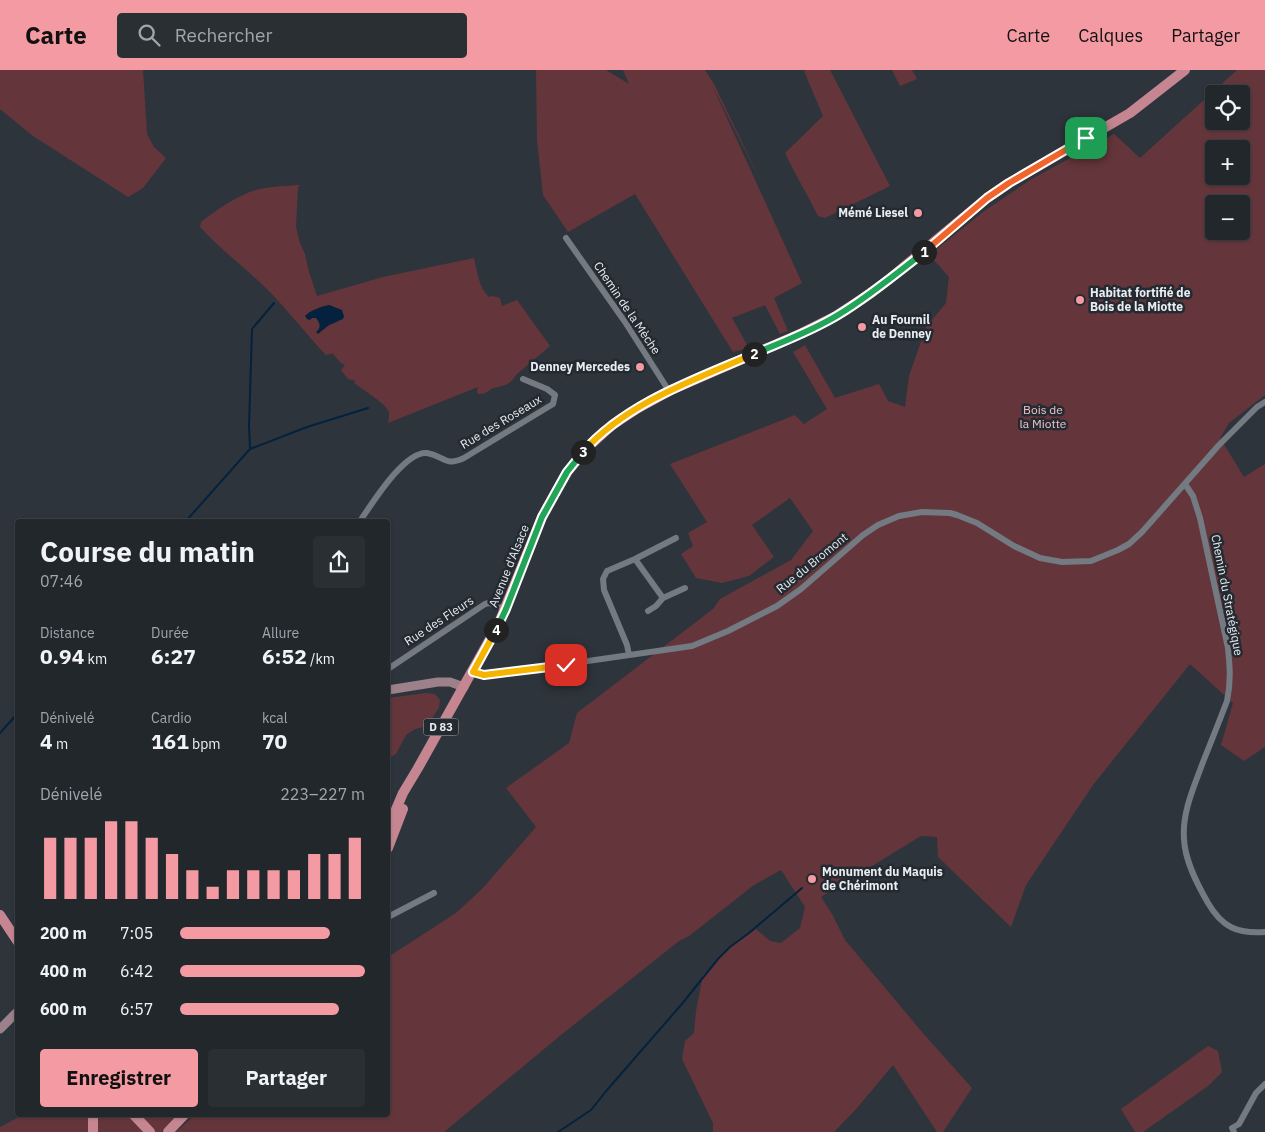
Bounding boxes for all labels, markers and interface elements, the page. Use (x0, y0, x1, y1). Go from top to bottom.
search box (117, 13, 467, 58)
text: Carte (25, 19, 87, 51)
icon: search (135, 21, 163, 49)
text: Rechercher (175, 23, 272, 47)
text: Carte (1007, 24, 1050, 47)
text: Calques (1078, 24, 1143, 47)
text: Partager (1171, 24, 1240, 47)
map controls (1205, 85, 1250, 240)
button: locate (1205, 85, 1250, 130)
pin (1065, 117, 1107, 159)
icon: arrive (1072, 124, 1100, 152)
button: + (1205, 140, 1250, 185)
button: − (1205, 195, 1250, 240)
place label: Mémé Liesel (838, 205, 908, 220)
marker: Mémé Liesel (912, 207, 924, 219)
pin: 1 (912, 240, 936, 264)
text: 1 (920, 243, 929, 261)
street label: Chemin de la Mèche (591, 258, 664, 357)
place label: Habitat fortifié de Bois de la Miotte (1090, 285, 1191, 314)
marker: Habitat fortifié de Bois de la Miotte (1074, 294, 1086, 306)
place label: Au Fournil de Denney (872, 312, 932, 341)
marker: Au Fournil de Denney (856, 321, 868, 333)
pin: 2 (742, 342, 766, 366)
text: 2 (750, 345, 759, 363)
place label: Denney Mercedes (530, 359, 630, 374)
marker: Denney Mercedes (634, 361, 646, 373)
street label: Rue des Roseaux (457, 391, 544, 452)
park label: Bois de la Miotte (1020, 402, 1067, 431)
pin: 3 (570, 440, 596, 464)
text: 3 (579, 443, 588, 461)
street label: Avenue d'Alsace (485, 522, 532, 609)
street label: Rue du Bromont (773, 529, 850, 596)
text: Course du matin (40, 533, 255, 570)
street label: Chemin du Stratégique (1208, 533, 1247, 657)
button: share (313, 536, 365, 588)
text: 07:46 (40, 571, 83, 591)
street label: Rue des Fleurs (401, 592, 476, 649)
pin: 4 (484, 618, 508, 642)
text: 4 (492, 621, 501, 639)
text: Distance (40, 624, 95, 642)
text: Durée (151, 624, 189, 642)
text: Allure (262, 624, 299, 642)
text: 0.94 (40, 642, 84, 670)
text: 6:27 (151, 642, 196, 670)
text: 6:52 (262, 642, 307, 670)
pin (545, 644, 587, 686)
text: km (84, 650, 107, 668)
text: /km (307, 650, 335, 668)
icon: check (552, 651, 580, 679)
text: Dénivelé (40, 709, 95, 727)
text: Cardio (151, 709, 192, 727)
text: kcal (262, 709, 287, 727)
road number: D 83 (424, 719, 458, 736)
text: 4 (40, 727, 53, 755)
text: 161 (151, 727, 189, 755)
text: 70 (262, 727, 287, 755)
text: m (53, 735, 68, 753)
text: bpm (189, 735, 221, 753)
text: Dénivelé (40, 784, 102, 804)
text: 223–227 m (280, 784, 365, 804)
place label: Monument du Maquis de Chérimont (822, 864, 943, 893)
marker: Monument du Maquis de Chérimont (806, 873, 818, 885)
text: 200 m (40, 923, 87, 943)
text: 7:05 (120, 923, 153, 943)
text: 400 m (40, 961, 87, 981)
text: 6:42 (120, 961, 153, 981)
text: 600 m (40, 999, 87, 1019)
text: 6:57 (120, 999, 153, 1019)
button: Enregistrer (40, 1049, 198, 1107)
button: Partager (208, 1049, 365, 1107)

